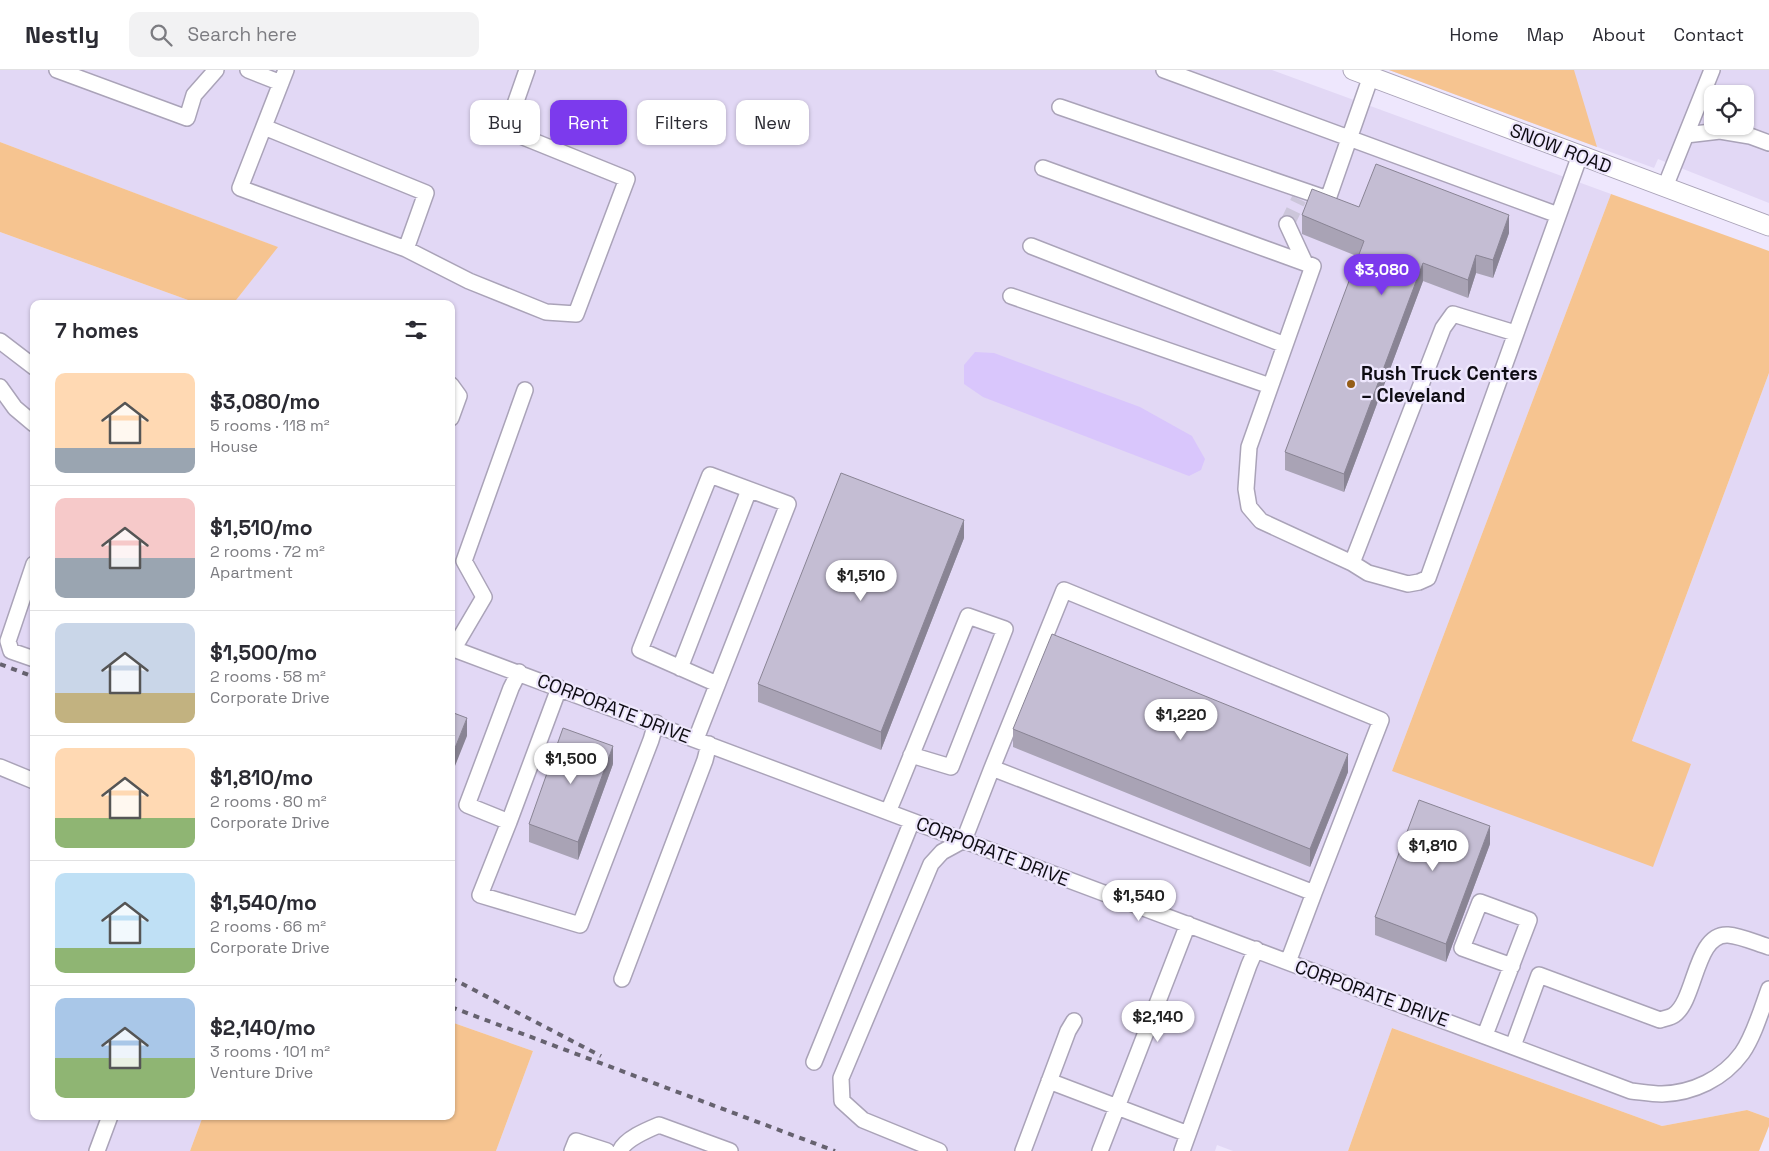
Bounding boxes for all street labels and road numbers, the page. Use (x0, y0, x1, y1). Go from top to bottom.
street label: SNOW ROAD (1506, 118, 1615, 179)
street label: CORPORATE DRIVE (534, 668, 694, 749)
street label: CORPORATE DRIVE (913, 811, 1073, 892)
street label: CORPORATE DRIVE (1291, 954, 1452, 1033)

